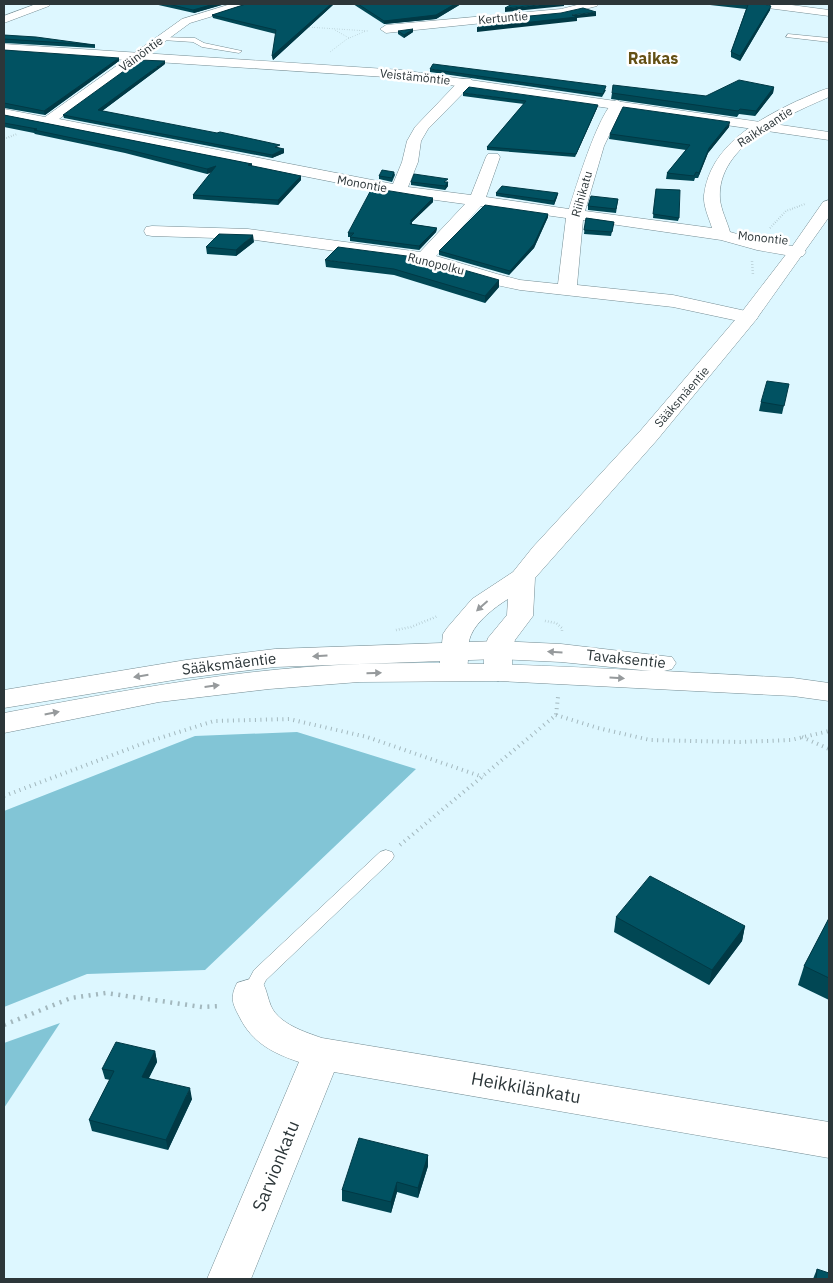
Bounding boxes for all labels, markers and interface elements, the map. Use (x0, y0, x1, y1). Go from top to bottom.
street label: Kertuntie (477, 8, 529, 27)
street label: Väinöntie (116, 32, 166, 75)
district label: Raikas (628, 48, 678, 68)
street label: Veistämöntie (379, 65, 451, 88)
street label: Raikkaantie (734, 103, 796, 150)
street label: Riihikatu (568, 169, 595, 219)
street label: Monontie (336, 172, 389, 195)
street label: Monontie (737, 227, 789, 248)
street label: Runopolku (406, 249, 466, 278)
street label: Sääksmäentie (651, 363, 712, 430)
one-way arrow (476, 600, 489, 611)
street label: Tavaksentie (585, 645, 667, 672)
street label: Sääksmäentie (181, 648, 277, 679)
one-way arrow (547, 648, 563, 656)
one-way arrow (311, 652, 327, 660)
one-way arrow (366, 669, 382, 677)
one-way arrow (133, 672, 149, 680)
one-way arrow (609, 675, 625, 683)
one-way arrow (204, 682, 220, 690)
one-way arrow (44, 709, 60, 717)
street label: Heikkilänkatu (469, 1067, 583, 1108)
street label: Sarvionkatu (247, 1117, 304, 1215)

